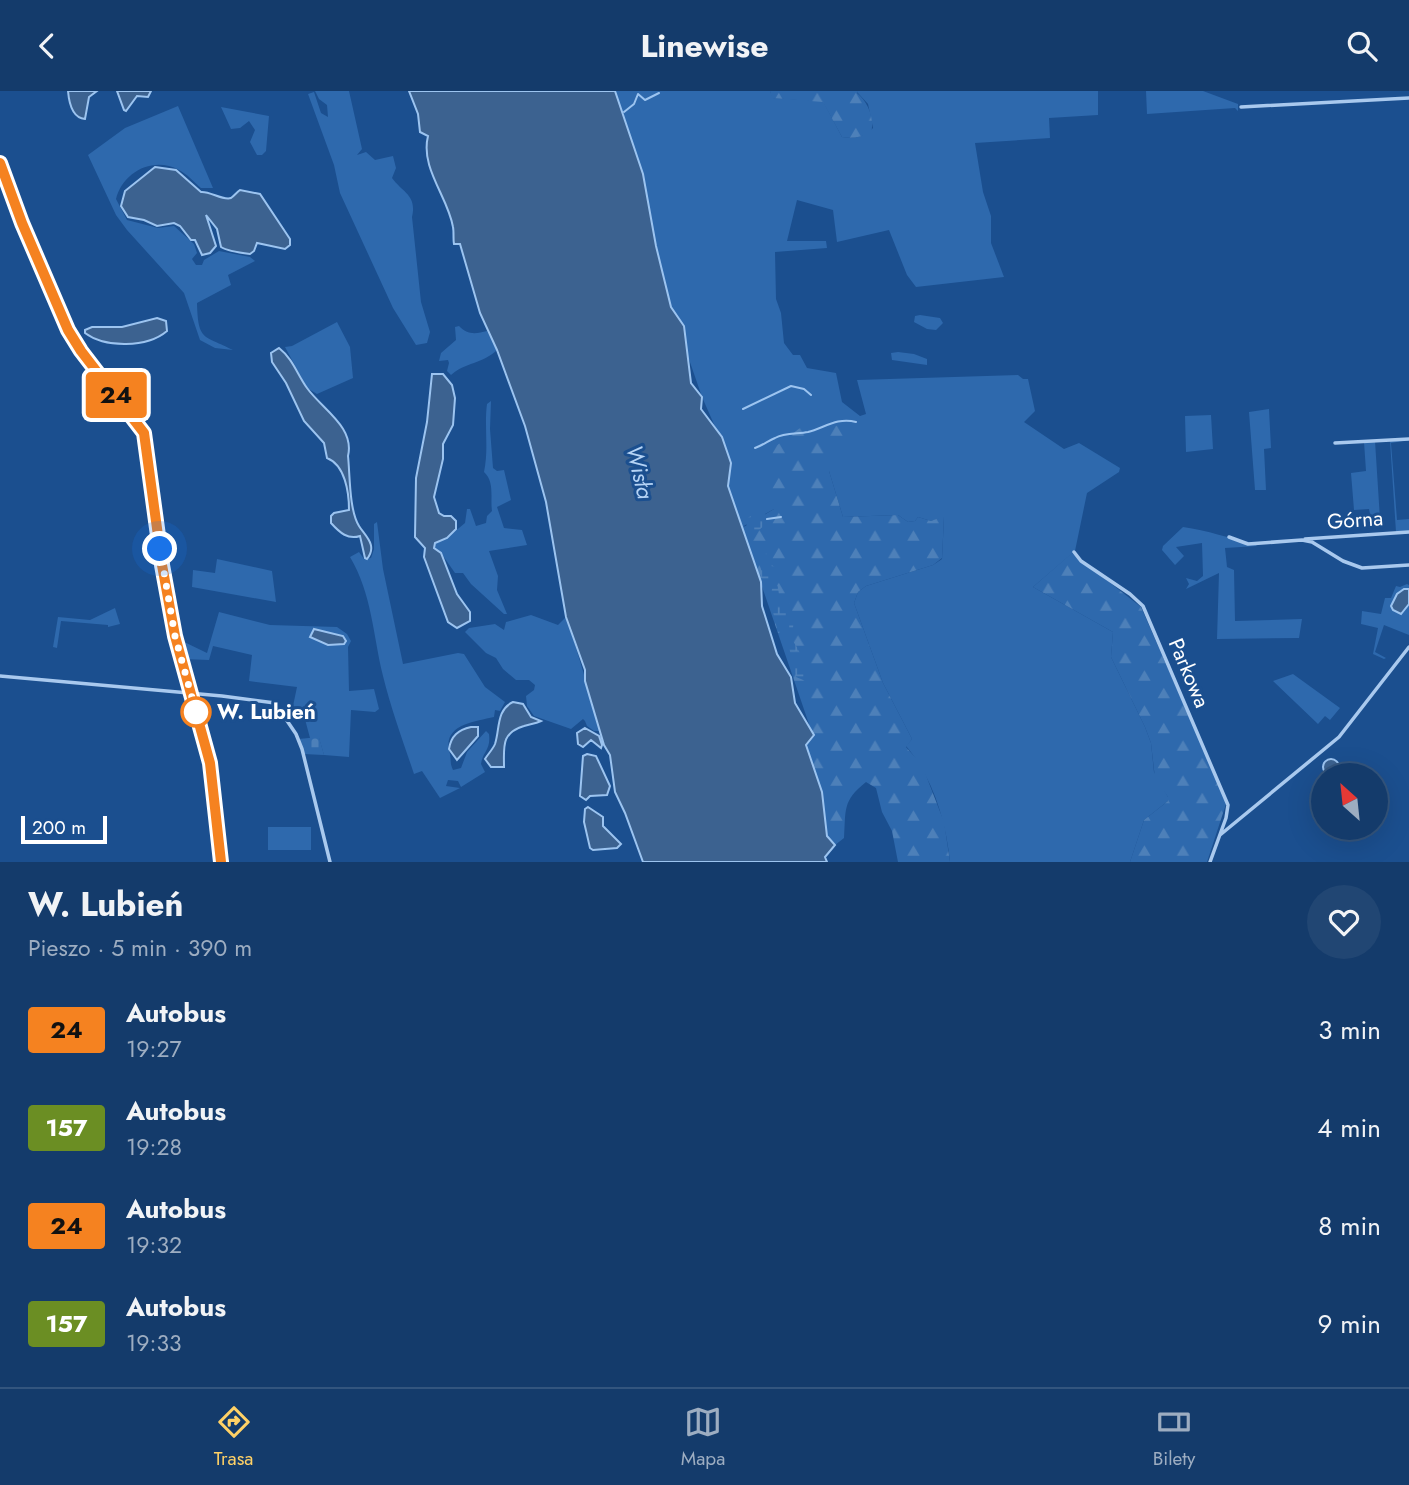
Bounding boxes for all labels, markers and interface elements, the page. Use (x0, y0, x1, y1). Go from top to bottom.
text: Linewise (640, 23, 769, 69)
icon: back (28, 27, 66, 65)
icon: search (1343, 27, 1381, 65)
line badge: 24 (85, 372, 148, 418)
text: 24 (100, 377, 132, 412)
water label: Wisła (617, 442, 663, 503)
street label: Górna (1326, 503, 1384, 537)
your location (142, 531, 177, 566)
street label: Parkowa (1161, 634, 1217, 712)
marker: W. Lubień (181, 697, 211, 727)
place label: W. Lubień (217, 697, 316, 727)
north arrow (1311, 763, 1388, 840)
map controls (1311, 763, 1388, 840)
scale bar (21, 813, 107, 845)
text: 200 m (32, 814, 86, 841)
text: W. Lubień (28, 881, 183, 928)
button: heart (1307, 885, 1381, 959)
text: Pieszo · 5 min · 390 m (28, 931, 252, 965)
text: Autobus (126, 994, 226, 1032)
text: 3 min (1318, 1011, 1381, 1049)
text: 24 (50, 1012, 83, 1047)
text: 19:27 (126, 1032, 182, 1066)
text: Autobus (126, 1092, 226, 1130)
text: 4 min (1317, 1109, 1381, 1147)
text: 157 (45, 1110, 88, 1145)
text: 19:28 (126, 1130, 182, 1164)
text: Autobus (126, 1190, 226, 1228)
text: 8 min (1318, 1207, 1381, 1245)
text: 24 (50, 1208, 83, 1243)
text: 19:32 (126, 1228, 182, 1262)
text: Autobus (126, 1288, 226, 1326)
text: 9 min (1318, 1305, 1381, 1343)
text: 157 (45, 1306, 88, 1341)
text: 19:33 (126, 1326, 182, 1360)
tab: Trasa (214, 1403, 253, 1472)
tab: Mapa (681, 1403, 725, 1472)
tab: Bilety (1153, 1403, 1195, 1472)

